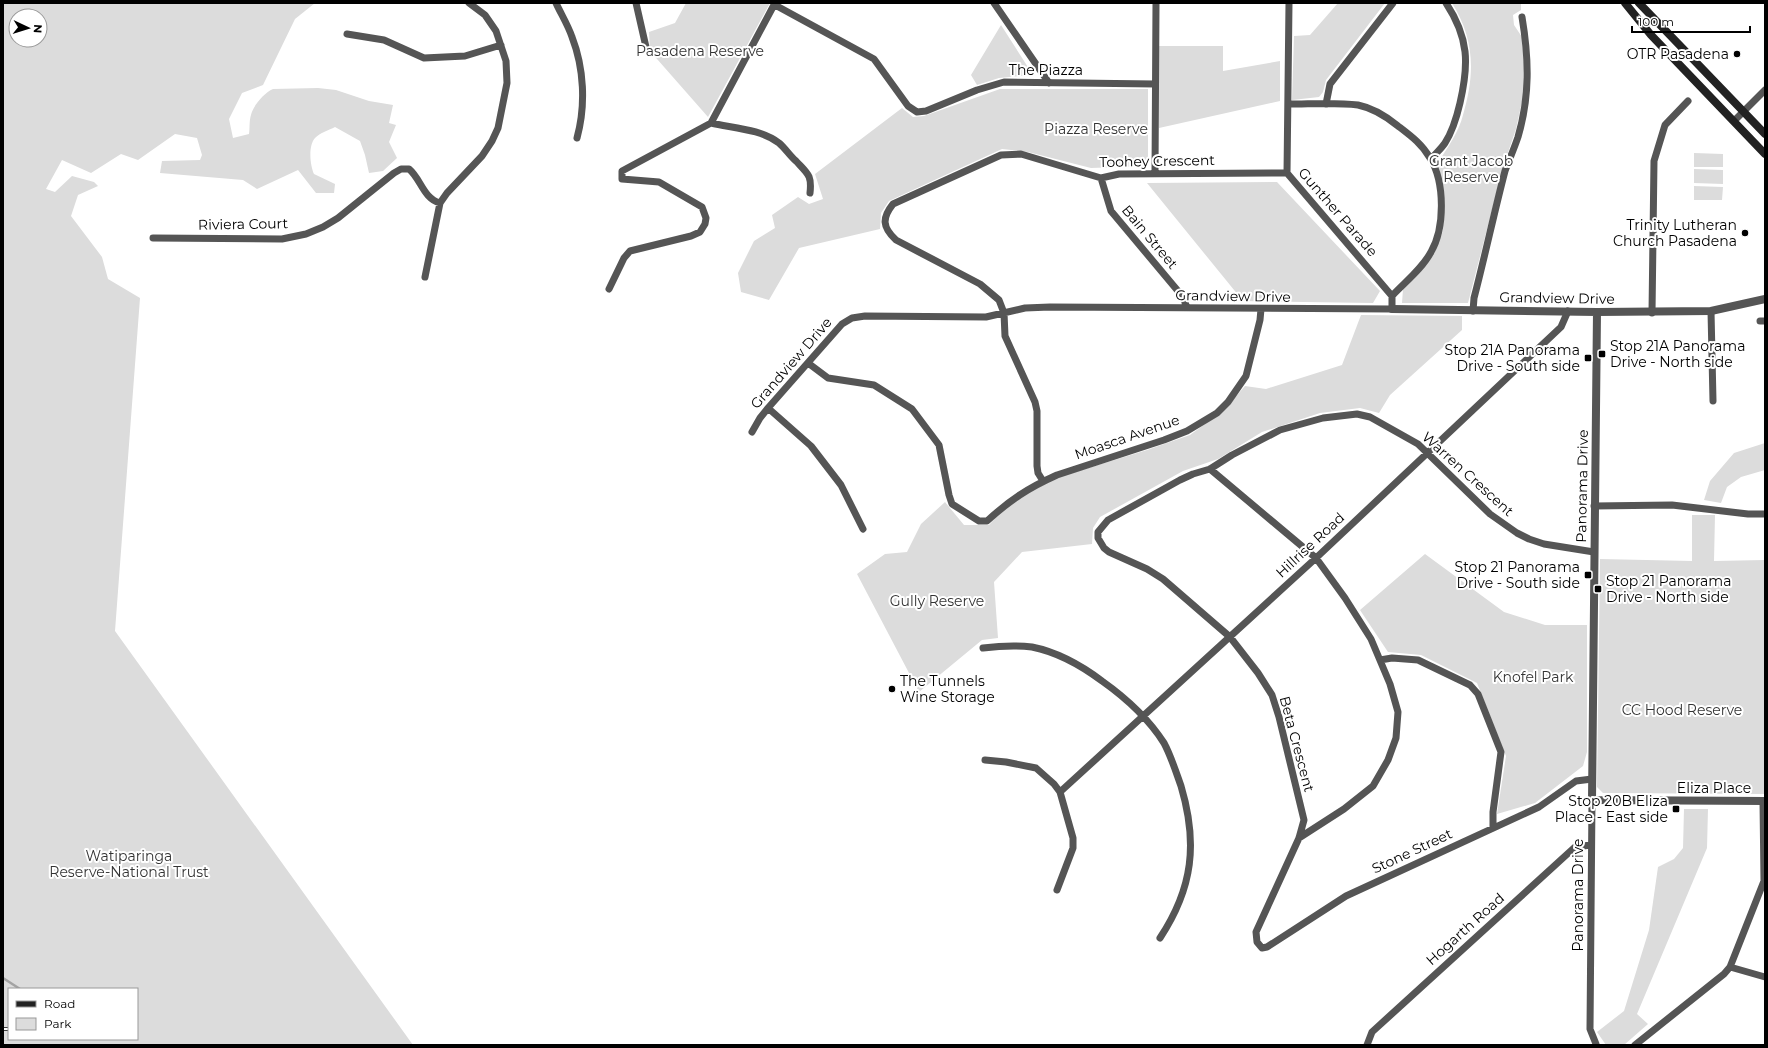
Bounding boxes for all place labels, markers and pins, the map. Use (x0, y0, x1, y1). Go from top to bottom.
place label: OTR Pasadena (1627, 45, 1729, 63)
marker: OTR Pasadena (1732, 49, 1742, 59)
place label: Trinity Lutheran Church Pasadena (1613, 216, 1737, 250)
marker: Trinity Lutheran Church Pasadena (1740, 228, 1750, 238)
place label: Stop 21A Panorama Drive - North side (1610, 337, 1745, 371)
place label: Stop 21A Panorama Drive - South side (1445, 341, 1580, 375)
marker: Stop 21A Panorama Drive - North side (1597, 349, 1607, 359)
marker: Stop 21A Panorama Drive - South side (1583, 353, 1593, 363)
place label: Stop 21 Panorama Drive - South side (1455, 558, 1580, 592)
marker: Stop 21 Panorama Drive - South side (1583, 570, 1593, 580)
place label: Stop 21 Panorama Drive - North side (1606, 572, 1731, 606)
marker: Stop 21 Panorama Drive - North side (1593, 584, 1603, 594)
place label: The Tunnels Wine Storage (900, 672, 995, 706)
marker: The Tunnels Wine Storage (887, 684, 897, 694)
place label: Stop 20B Eliza Place - East side (1555, 792, 1668, 826)
marker: Stop 20B Eliza Place - East side (1671, 804, 1681, 814)

